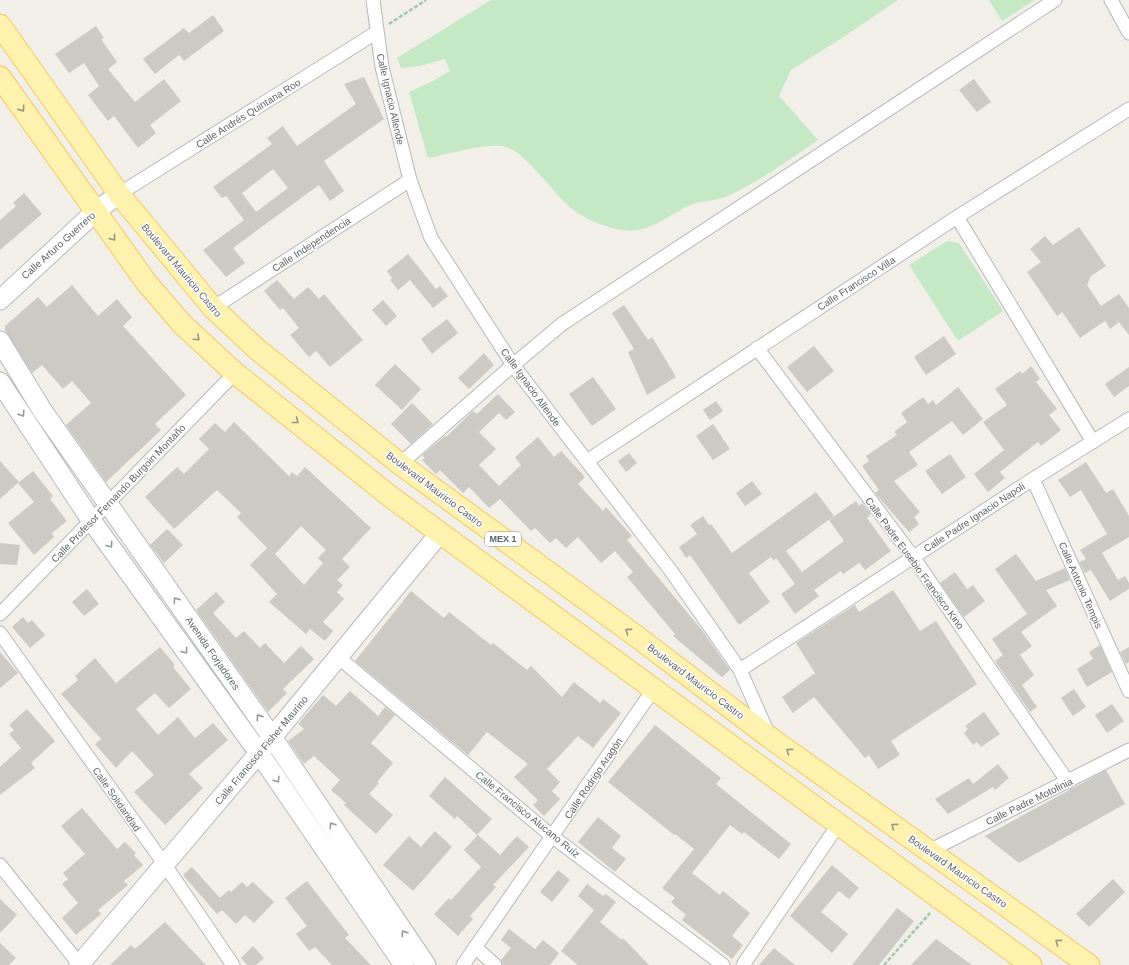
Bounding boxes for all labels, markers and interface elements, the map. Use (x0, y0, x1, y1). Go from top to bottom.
street label: Calle Ignacio Allende (375, 52, 406, 146)
street label: Calle Andrés Quintana Roo (194, 76, 303, 150)
one-way arrow (17, 105, 24, 112)
street label: Calle Arturo Guerrero (19, 209, 98, 281)
street label: Calle Independencia (270, 215, 353, 274)
street label: Boulevard Mauricio Castro (140, 222, 224, 319)
one-way arrow (109, 234, 116, 241)
street label: Calle Francisco Villa (815, 254, 898, 313)
one-way arrow (192, 333, 200, 341)
street label: Calle Ignacio Allende (499, 346, 563, 429)
one-way arrow (17, 410, 25, 417)
one-way arrow (292, 417, 299, 424)
street label: Calle Profesor Fernando Burgoin Montaño (49, 422, 188, 565)
street label: Boulevard Mauricio Castro (384, 450, 485, 530)
street label: Calle Padre Ignacio Napoli (922, 481, 1027, 554)
street label: Calle Padre Eusebio Francisco Kino (863, 495, 966, 632)
road number: MEX 1 (485, 532, 521, 546)
street label: Calle Antonio Tempis (1057, 540, 1105, 630)
one-way arrow (105, 541, 112, 548)
one-way arrow (174, 597, 181, 604)
street label: Avenida Forjadores (183, 615, 242, 692)
one-way arrow (626, 629, 633, 636)
street label: Boulevard Mauricio Castro (645, 642, 746, 722)
one-way arrow (181, 647, 188, 654)
street label: Calle Francisco Fisher Maurino (213, 693, 310, 807)
one-way arrow (257, 715, 264, 722)
street label: Calle Rodrigo Aragón (562, 736, 625, 821)
one-way arrow (786, 749, 793, 756)
street label: Calle Solidaridad (90, 765, 143, 833)
street label: Calle Francisco Alucano Ruíz (473, 769, 582, 860)
one-way arrow (272, 775, 279, 782)
street label: Calle Padre Motolinia (984, 775, 1075, 827)
one-way arrow (329, 822, 337, 829)
one-way arrow (892, 824, 899, 831)
street label: Boulevard Mauricio Castro (906, 833, 1009, 910)
one-way arrow (402, 930, 409, 937)
one-way arrow (1055, 940, 1062, 947)

